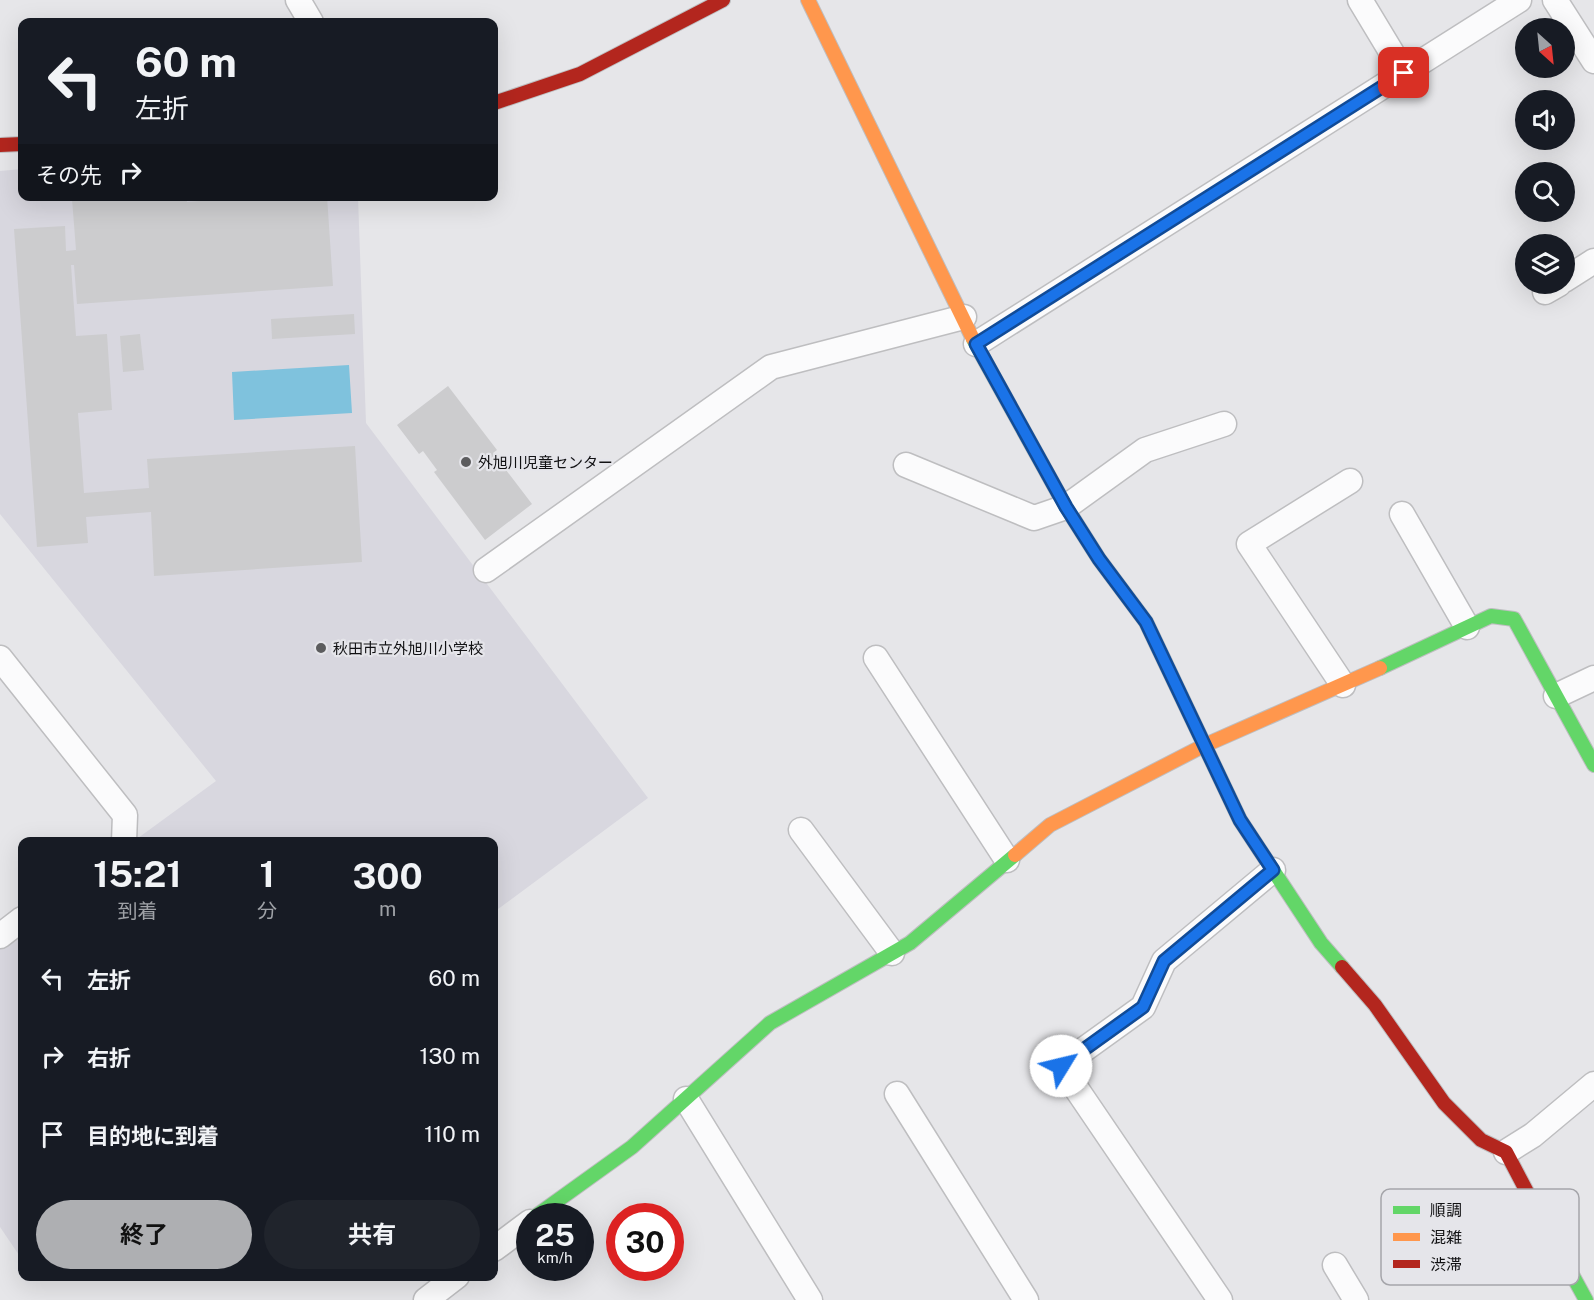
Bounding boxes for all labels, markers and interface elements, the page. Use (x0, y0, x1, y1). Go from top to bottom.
north arrow (1515, 18, 1575, 78)
map controls (1515, 18, 1575, 294)
text: 60 m (135, 37, 237, 86)
icon: left (36, 42, 114, 120)
pin (1378, 47, 1429, 98)
icon: arrive (1387, 56, 1420, 89)
button: sound (1515, 90, 1575, 150)
text: 左折 (135, 92, 189, 124)
icon: right (114, 156, 147, 189)
text: その先 (36, 162, 102, 188)
button: search (1515, 162, 1575, 222)
button: layers (1515, 234, 1575, 294)
place label: 外旭川児童センター (478, 454, 613, 471)
marker: 外旭川児童センター (459, 455, 473, 469)
place label: 秋田市立外旭川小学校 (333, 640, 483, 657)
marker: 秋田市立外旭川小学校 (314, 641, 328, 655)
text: 15:21 (93, 853, 182, 895)
text: 1 (259, 853, 275, 895)
text: 300 (352, 855, 423, 897)
text: m (379, 897, 396, 921)
text: 到着 (118, 899, 158, 923)
text: 分 (257, 899, 277, 923)
icon: left (36, 962, 69, 995)
text: 60 m (429, 965, 480, 991)
text: 左折 (87, 967, 131, 993)
position arrow (1029, 1034, 1093, 1098)
icon: right (36, 1040, 69, 1073)
text: 130 m (419, 1043, 480, 1069)
text: 右折 (87, 1045, 131, 1071)
icon: arrive (36, 1118, 69, 1151)
text: 110 m (424, 1121, 480, 1147)
text: 目的地に到着 (87, 1123, 219, 1149)
legend (1381, 1189, 1579, 1285)
button: 終了 (36, 1200, 252, 1269)
button: 共有 (264, 1200, 480, 1269)
text: 順調 (1430, 1201, 1462, 1220)
speed limit sign: 30 (606, 1203, 684, 1281)
text: 25 (535, 1217, 575, 1253)
text: 混雑 (1430, 1228, 1462, 1247)
text: km/h (537, 1249, 573, 1266)
text: 渋滞 (1430, 1255, 1462, 1274)

